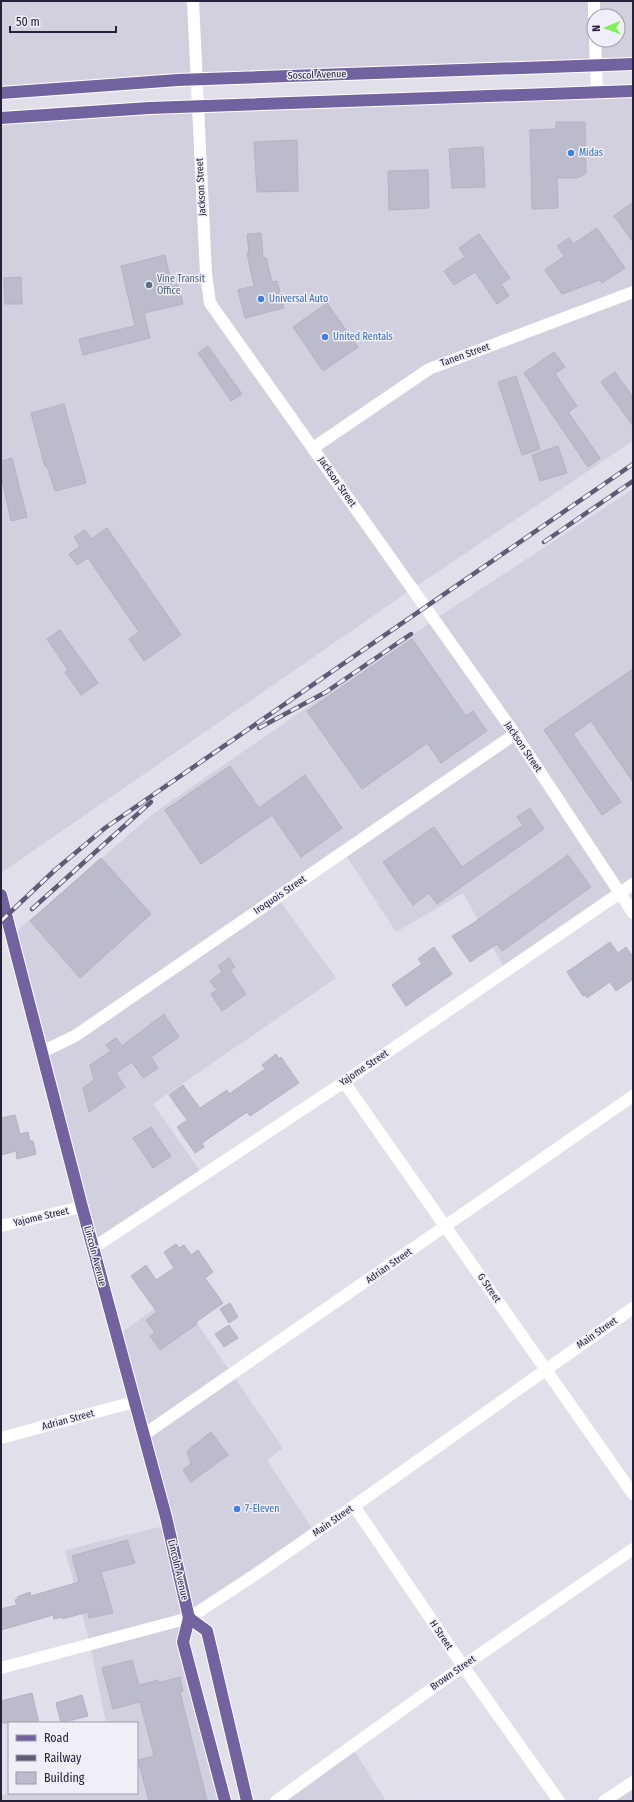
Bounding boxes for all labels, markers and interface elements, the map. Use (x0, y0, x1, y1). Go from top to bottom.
scale bar (10, 8, 116, 34)
north arrow (586, 8, 626, 48)
text: 50 m (16, 15, 40, 29)
text: N (590, 25, 603, 32)
street label: Soscol Avenue (287, 68, 347, 82)
place label: Midas (579, 147, 603, 159)
marker: Midas (566, 148, 576, 158)
street label: Jackson Street (193, 157, 209, 216)
place label: Vine Transit Office (157, 273, 206, 297)
marker: Vine Transit Office (144, 280, 154, 290)
place label: Universal Auto (269, 293, 328, 305)
marker: Universal Auto (256, 294, 266, 304)
place label: United Rentals (333, 331, 393, 343)
marker: United Rentals (320, 332, 330, 342)
street label: Tanen Street (439, 340, 492, 369)
street label: Jackson Street (315, 455, 359, 510)
street label: Jackson Street (502, 719, 545, 775)
street label: Iroquois Street (251, 873, 309, 917)
street label: Yajome Street (337, 1047, 391, 1089)
street label: Yajome Street (12, 1205, 71, 1229)
street label: Lincoln Avenue (81, 1225, 109, 1287)
street label: Adrian Street (364, 1245, 415, 1286)
street label: G Street (475, 1271, 504, 1305)
street label: Main Street (574, 1314, 620, 1351)
street label: Adrian Street (40, 1407, 96, 1433)
street label: Main Street (310, 1502, 356, 1539)
place label: 7-Eleven (245, 1503, 279, 1515)
marker: 7-Eleven (232, 1504, 242, 1514)
street label: Lincoln Avenue (165, 1538, 191, 1602)
street label: H Street (427, 1618, 456, 1653)
street label: Brown Street (428, 1653, 479, 1693)
legend (8, 1722, 138, 1794)
text: Road (44, 1731, 69, 1745)
text: Railway (44, 1751, 82, 1765)
text: Building (44, 1771, 85, 1785)

